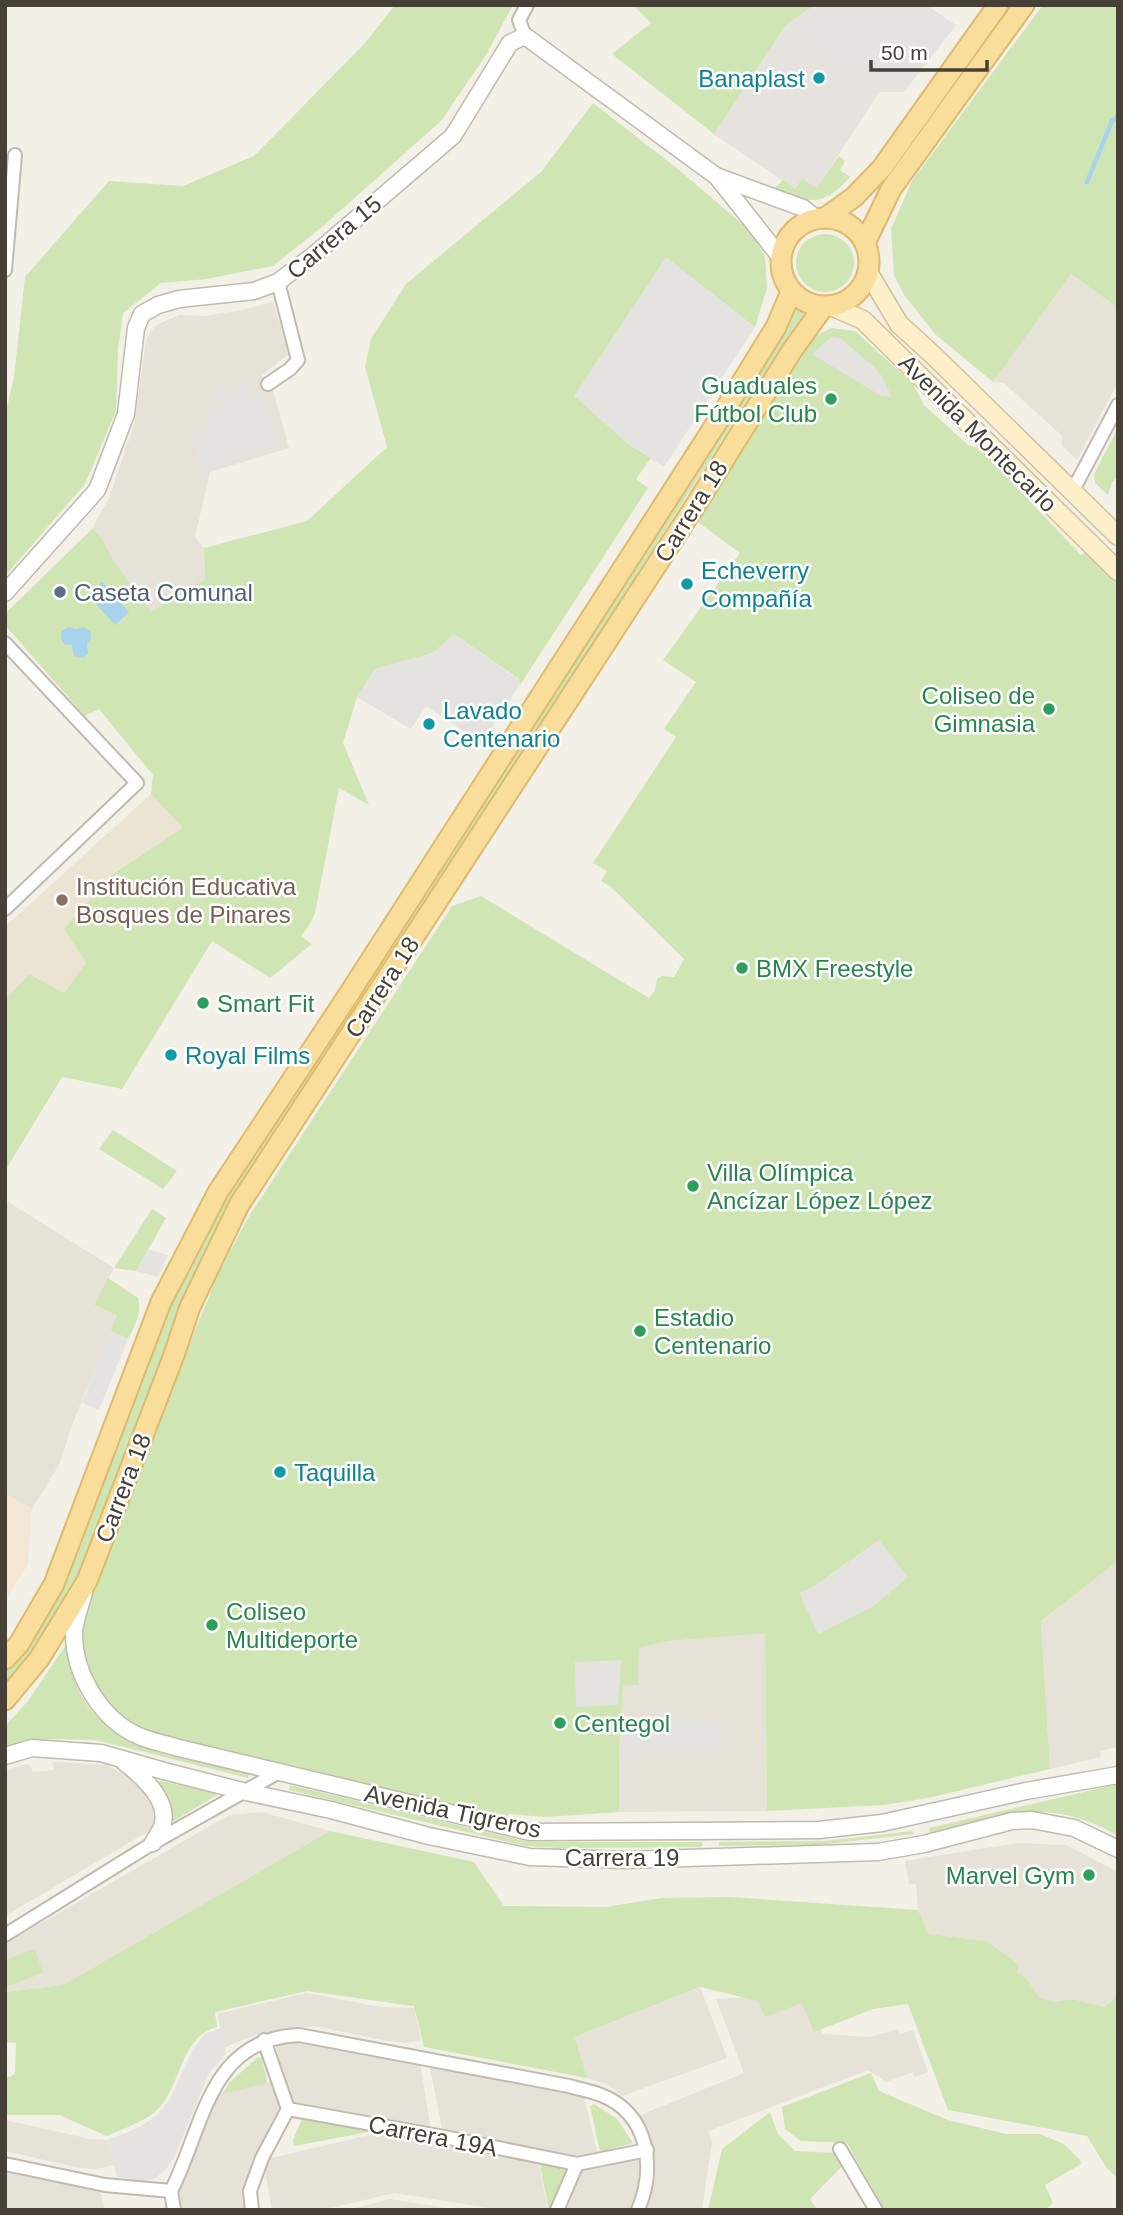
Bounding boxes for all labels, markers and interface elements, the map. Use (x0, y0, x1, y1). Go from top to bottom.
scale bar (871, 28, 986, 72)
text: 50 m (881, 41, 928, 64)
place label: Banaplast (698, 65, 805, 92)
marker: Banaplast (811, 70, 827, 86)
street label: Carrera 15 (281, 190, 387, 284)
street label: Avenida Montecarlo (894, 349, 1062, 517)
place label: Guaduales Fútbol Club (694, 372, 817, 427)
marker: Guaduales Fútbol Club (823, 391, 839, 407)
street label: Carrera 18 (649, 455, 733, 567)
place label: Echeverry Compañía (701, 557, 812, 612)
marker: Echeverry Compañía (679, 576, 695, 592)
place label: Caseta Comunal (74, 579, 253, 606)
marker: Caseta Comunal (52, 584, 68, 600)
place label: Coliseo de Gimnasia (922, 682, 1036, 737)
place label: Lavado Centenario (443, 697, 560, 752)
marker: Coliseo de Gimnasia (1041, 701, 1057, 717)
marker: Lavado Centenario (421, 716, 437, 732)
place label: Institución Educativa Bosques de Pinares (76, 873, 297, 928)
marker: Institución Educativa Bosques de Pinares (54, 892, 70, 908)
street label: Carrera 18 (339, 932, 425, 1042)
place label: BMX Freestyle (756, 955, 913, 982)
marker: BMX Freestyle (734, 960, 750, 976)
place label: Smart Fit (217, 990, 315, 1017)
marker: Smart Fit (195, 995, 211, 1011)
place label: Royal Films (185, 1042, 310, 1069)
marker: Royal Films (163, 1047, 179, 1063)
place label: Villa Olímpica Ancízar López López (707, 1159, 932, 1214)
marker: Villa Olímpica Ancízar López López (685, 1178, 701, 1194)
place label: Estadio Centenario (654, 1304, 771, 1359)
marker: Estadio Centenario (632, 1323, 648, 1339)
street label: Carrera 18 (90, 1430, 156, 1546)
place label: Taquilla (294, 1459, 376, 1486)
marker: Taquilla (272, 1464, 288, 1480)
place label: Coliseo Multideporte (226, 1598, 358, 1653)
marker: Coliseo Multideporte (204, 1617, 220, 1633)
place label: Centegol (574, 1710, 670, 1737)
marker: Centegol (552, 1715, 568, 1731)
street label: Avenida Tigreros (362, 1779, 544, 1843)
street label: Carrera 19 (565, 1844, 679, 1871)
place label: Marvel Gym (946, 1862, 1075, 1889)
marker: Marvel Gym (1081, 1867, 1097, 1883)
street label: Carrera 19A (366, 2110, 500, 2162)

